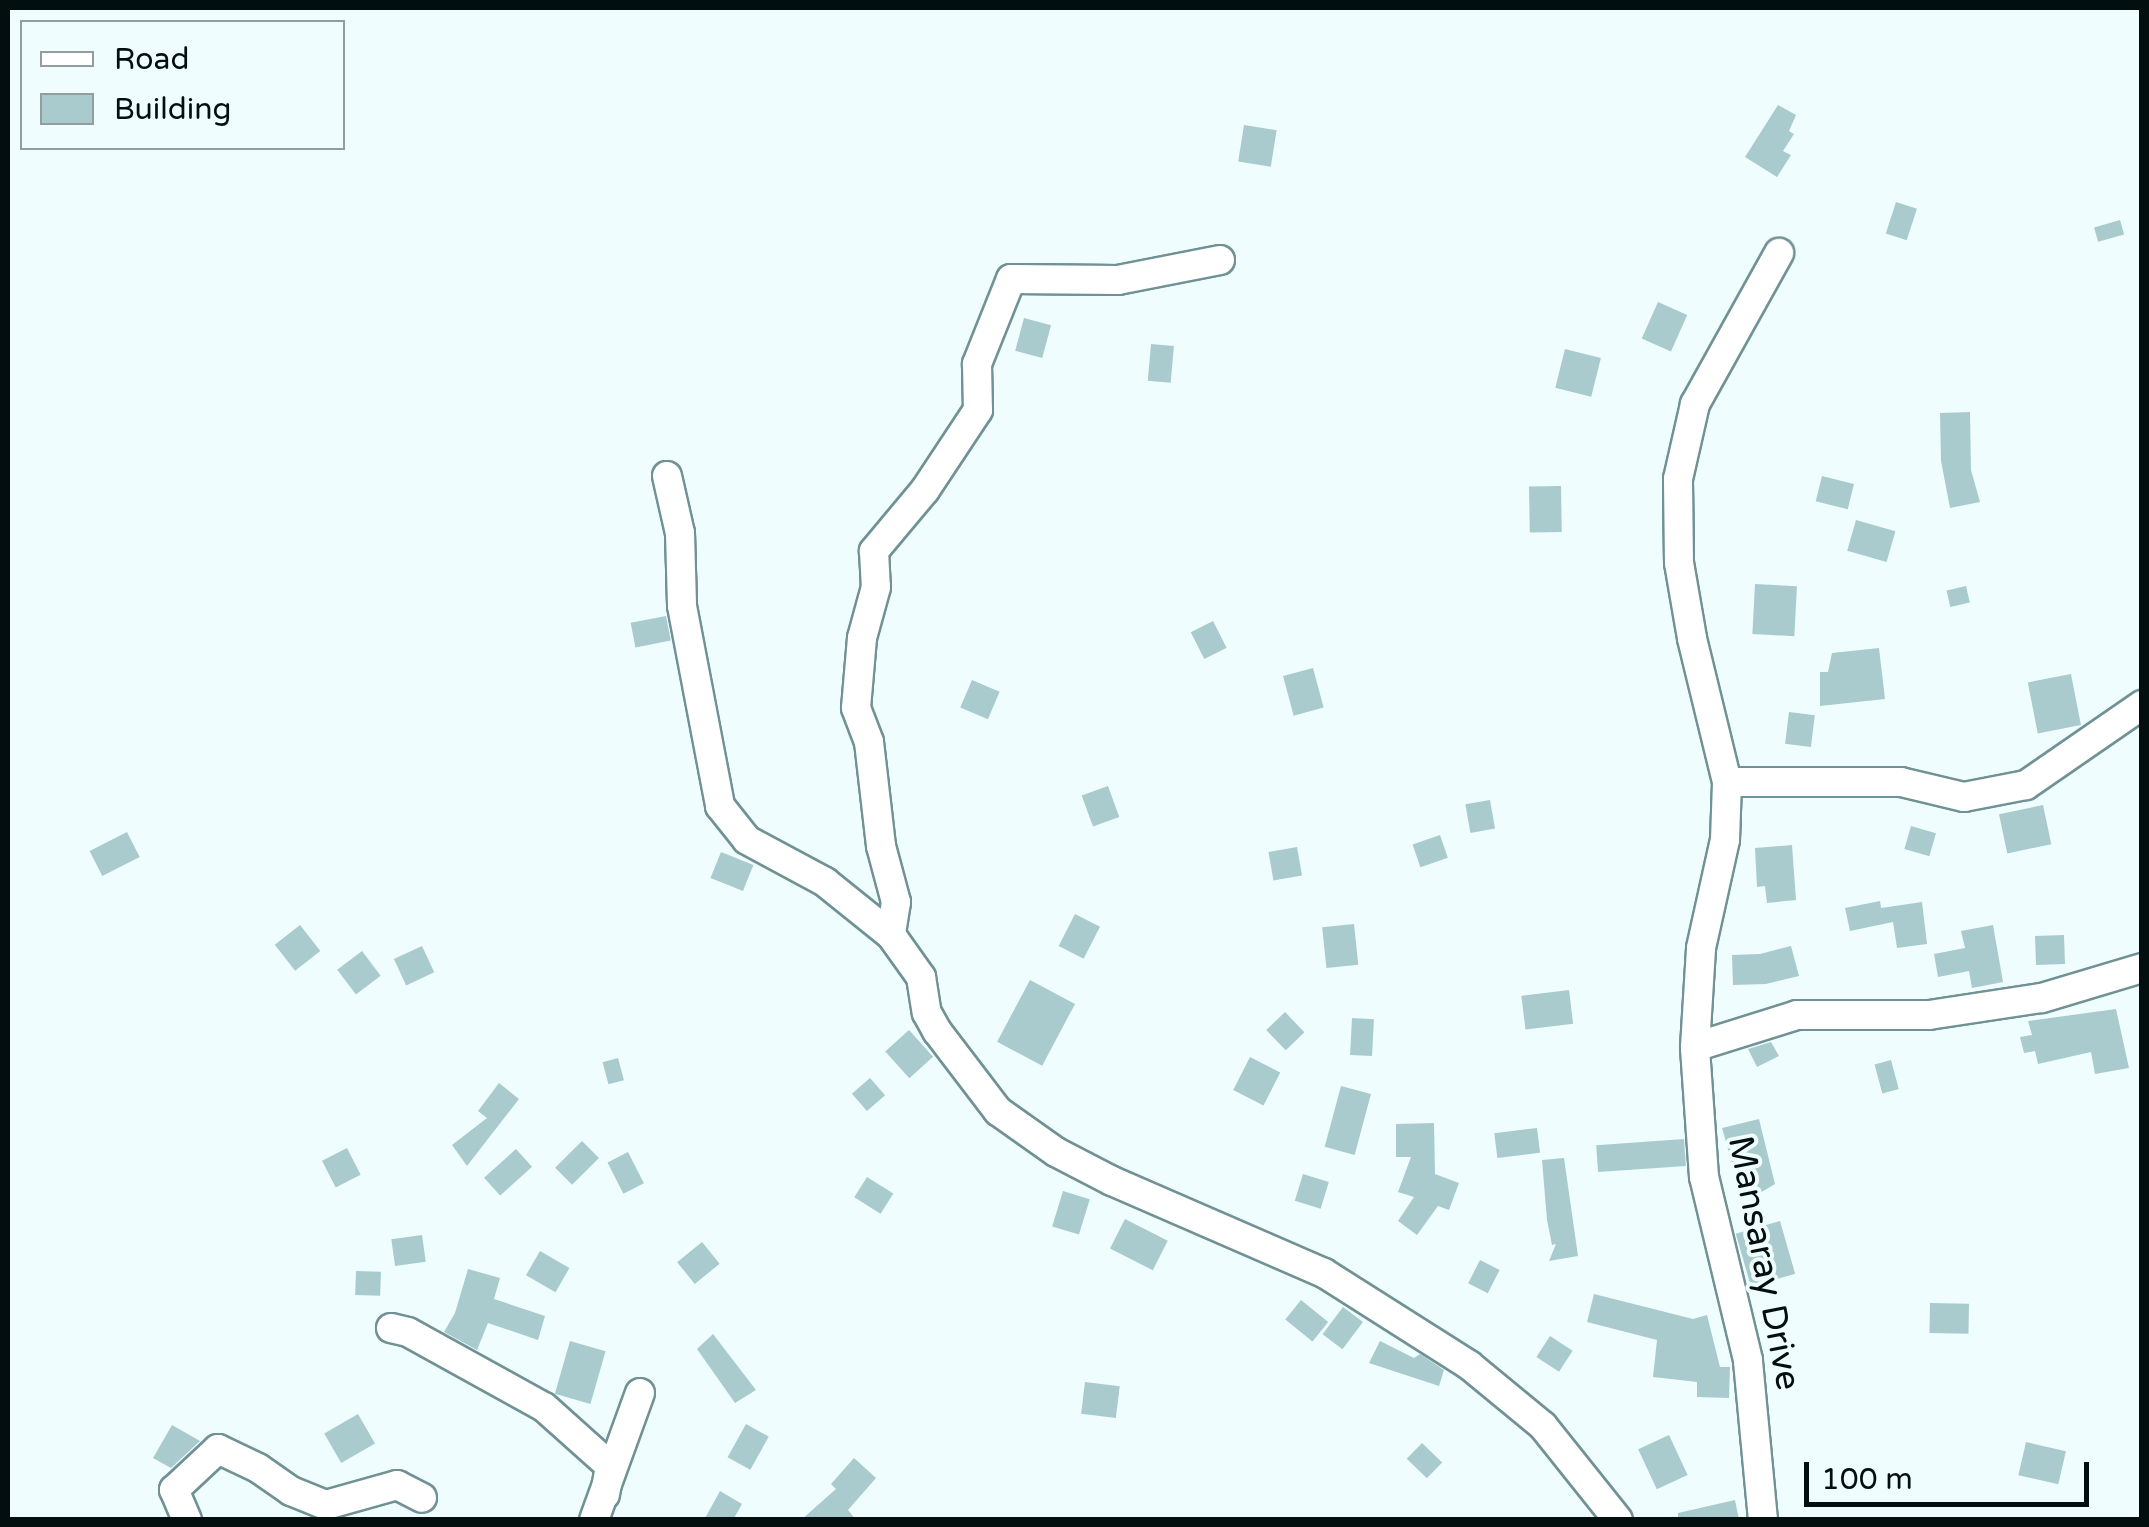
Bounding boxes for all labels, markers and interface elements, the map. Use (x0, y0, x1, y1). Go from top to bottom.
legend (20, 20, 345, 150)
text: Road (114, 41, 189, 78)
text: Building (114, 91, 231, 128)
street label: Mansaray Drive (1719, 1132, 1809, 1394)
scale bar (1809, 1442, 2094, 1504)
text: 100 m (1821, 1461, 1913, 1498)

